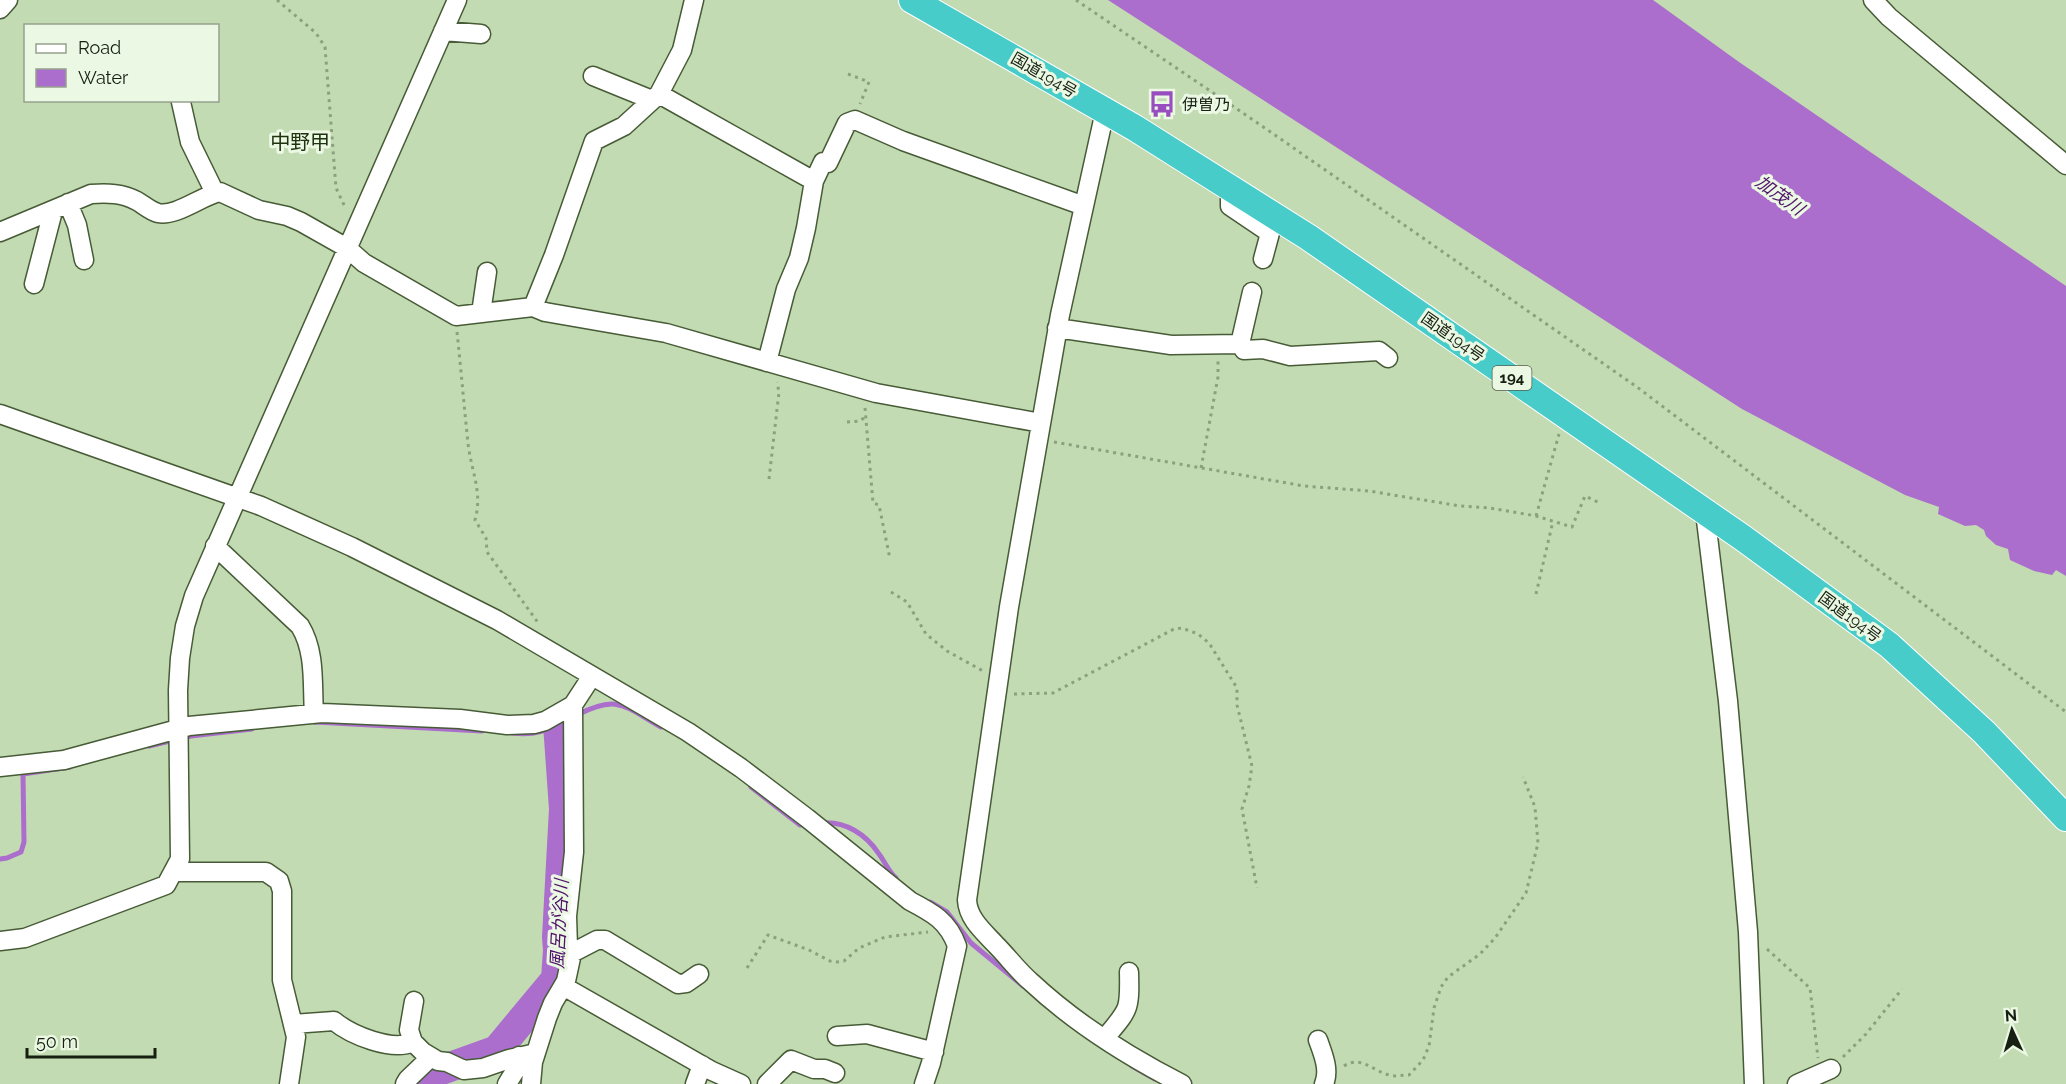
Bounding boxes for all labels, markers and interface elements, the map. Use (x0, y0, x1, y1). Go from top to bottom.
legend (24, 24, 219, 102)
text: Road (78, 37, 121, 58)
street label: 国道194号 (1008, 49, 1080, 101)
text: Water (78, 67, 129, 88)
bus stop icon: 伊曽乃 (1147, 89, 1177, 119)
place label: 伊曽乃 (1182, 95, 1230, 114)
district label: 中野甲 (270, 130, 330, 154)
water label: 加茂川 (1752, 171, 1810, 221)
street label: 国道194号 (1418, 308, 1488, 366)
road number: 194 (1492, 366, 1532, 390)
street label: 国道194号 (1815, 588, 1885, 646)
water label: 風呂が谷川 (546, 877, 572, 969)
north arrow (1982, 1000, 2042, 1060)
text: N (2004, 1006, 2018, 1025)
scale bar (27, 1021, 154, 1059)
text: 50 m (36, 1031, 78, 1052)

